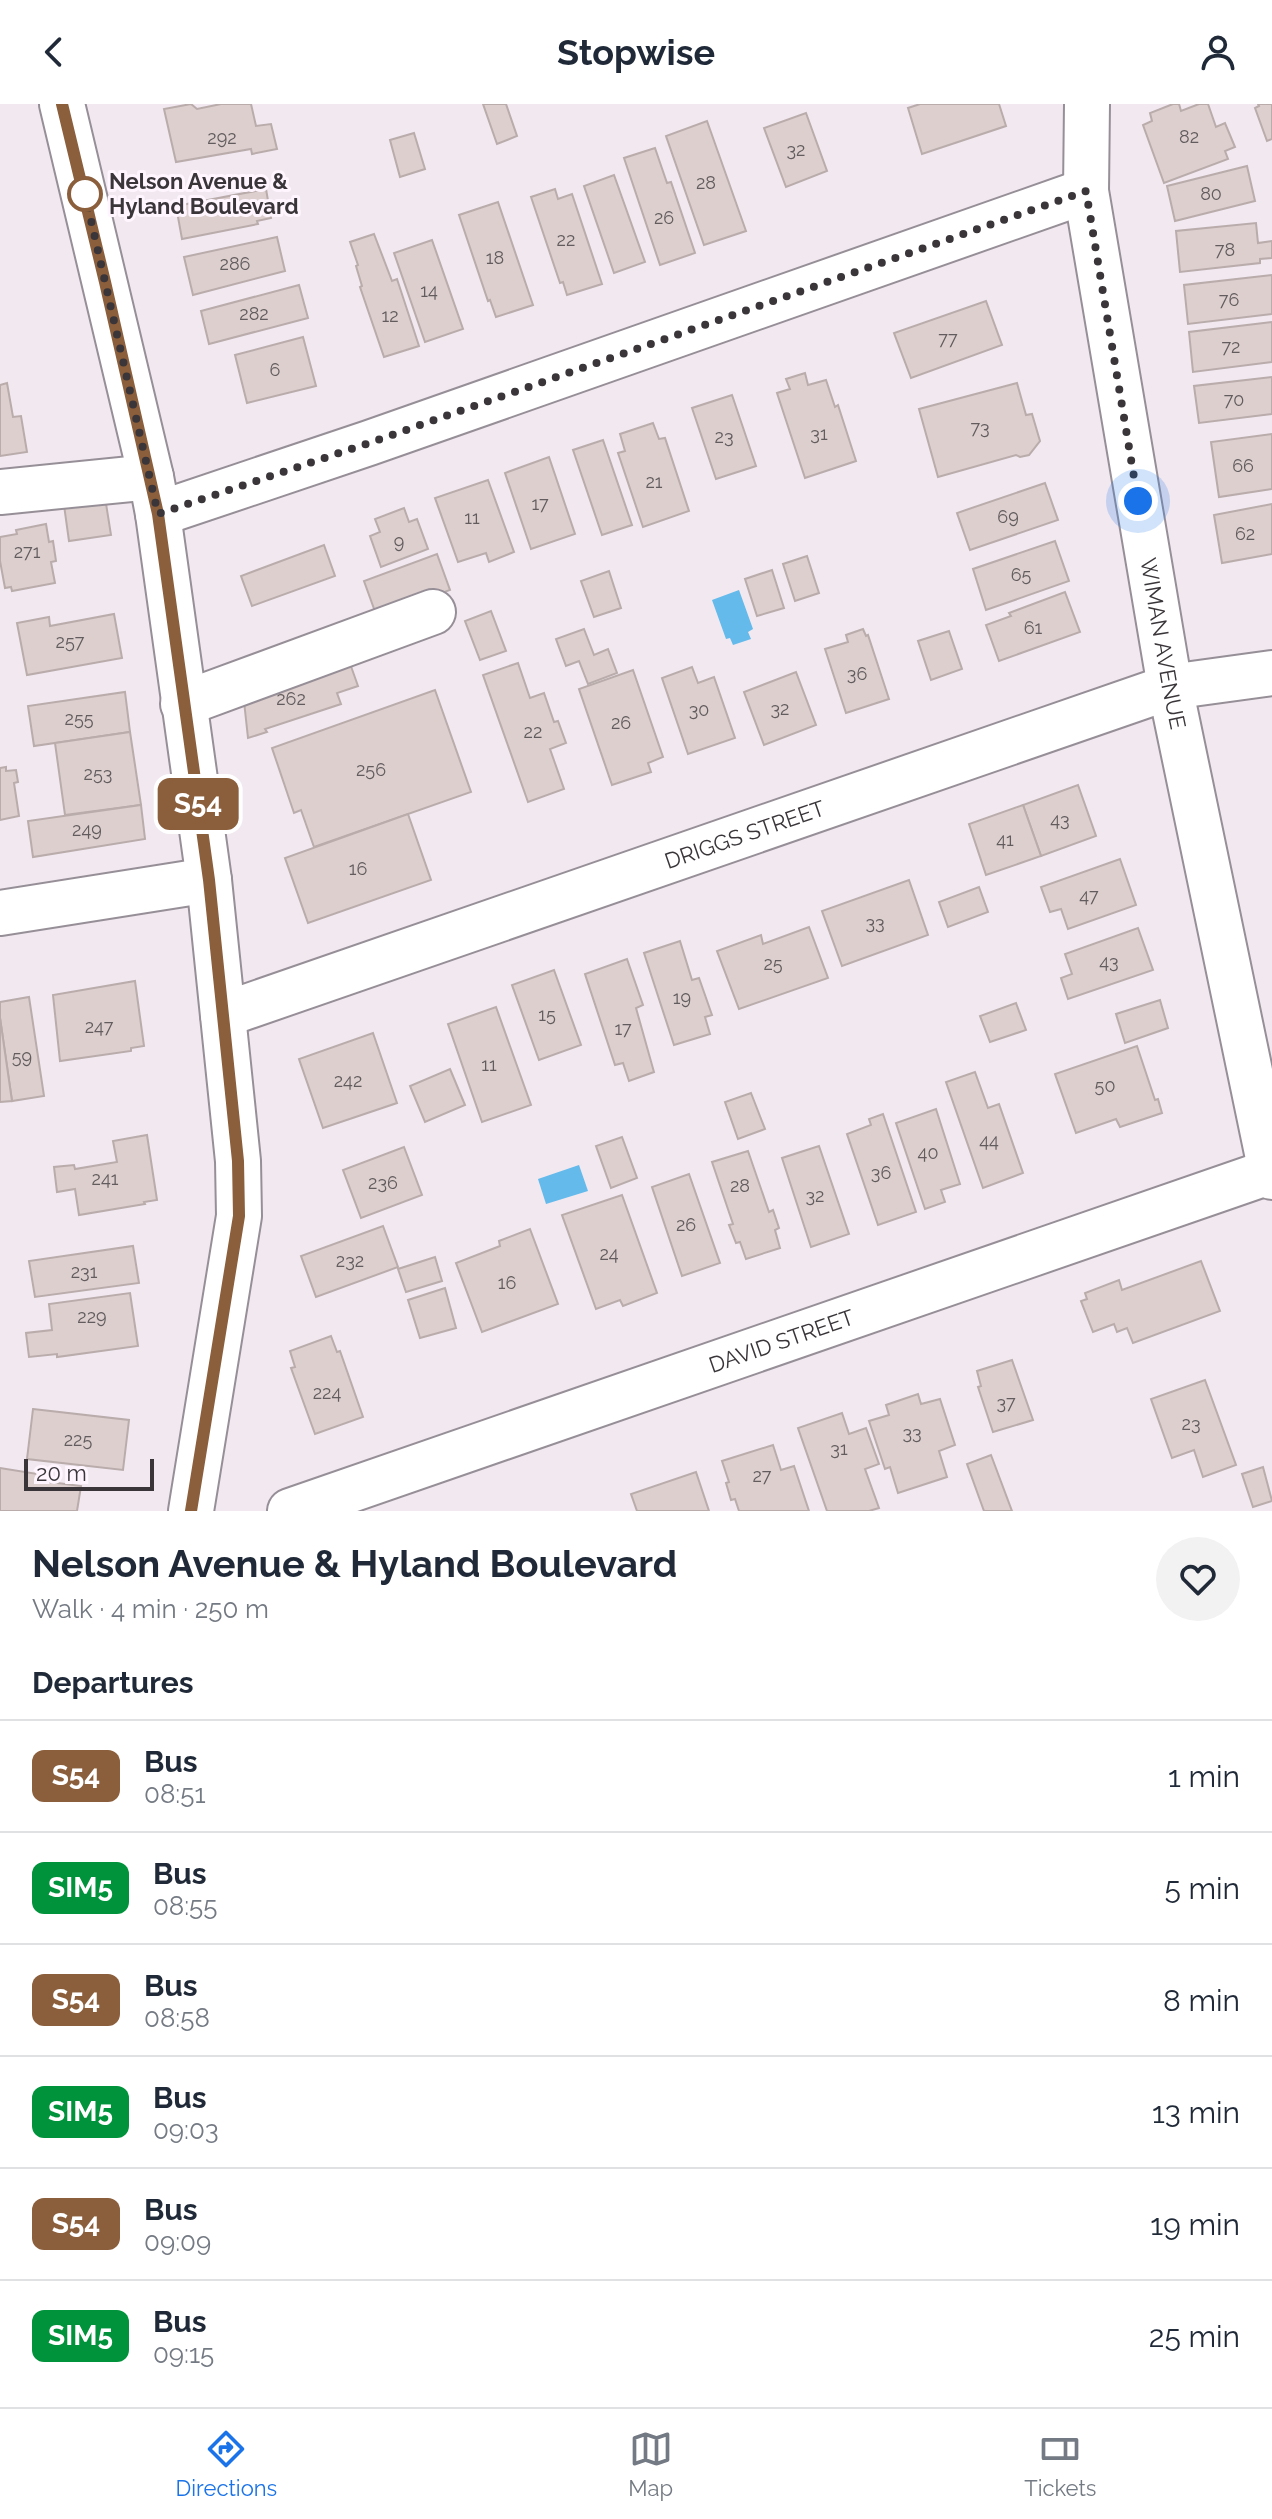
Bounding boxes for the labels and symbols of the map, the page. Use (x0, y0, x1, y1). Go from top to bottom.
house number: 82 (1179, 126, 1199, 147)
house number: 292 (207, 127, 237, 148)
house number: 32 (787, 139, 806, 160)
place label: Nelson Avenue & Hyland Boulevard (109, 168, 299, 219)
house number: 28 (696, 172, 716, 193)
marker: Nelson Avenue & Hyland Boulevard (68, 177, 102, 211)
house number: 80 (1200, 183, 1222, 204)
house number: 26 (654, 207, 674, 228)
house number: 22 (557, 229, 575, 250)
house number: 78 (1215, 239, 1235, 260)
house number: 18 (486, 247, 504, 268)
house number: 286 (220, 253, 251, 274)
house number: 14 (420, 280, 438, 301)
house number: 76 (1219, 289, 1239, 310)
house number: 282 (239, 303, 269, 324)
house number: 12 (381, 305, 399, 326)
house number: 77 (938, 328, 958, 349)
house number: 72 (1221, 336, 1241, 357)
house number: 6 (270, 359, 281, 380)
house number: 70 (1224, 389, 1244, 410)
house number: 73 (970, 417, 990, 438)
house number: 31 (810, 423, 828, 444)
house number: 23 (715, 426, 734, 447)
house number: 66 (1232, 455, 1254, 476)
house number: 21 (645, 471, 663, 492)
your location (1118, 481, 1158, 521)
house number: 17 (531, 493, 549, 514)
house number: 69 (997, 506, 1019, 527)
house number: 11 (464, 507, 480, 528)
house number: 62 (1235, 523, 1255, 544)
house number: 9 (394, 531, 404, 552)
house number: 271 (14, 541, 41, 562)
street label: WIMAN AVENUE (1135, 556, 1191, 731)
house number: 65 (1011, 564, 1032, 585)
house number: 61 (1024, 617, 1043, 638)
house number: 257 (56, 631, 85, 652)
house number: 36 (847, 663, 867, 684)
house number: 262 (276, 688, 306, 709)
house number: 32 (771, 698, 790, 719)
house number: 30 (689, 699, 709, 720)
house number: 255 (65, 708, 94, 729)
house number: 26 (611, 712, 631, 733)
house number: 22 (524, 721, 542, 742)
house number: 256 (356, 759, 386, 780)
house number: 253 (84, 763, 112, 784)
line badge: S54 (152, 778, 244, 830)
street label: DRIGGS STREET (661, 794, 829, 874)
house number: 43 (1050, 809, 1070, 830)
house number: 249 (72, 819, 102, 840)
house number: 41 (996, 829, 1014, 850)
house number: 16 (349, 858, 367, 879)
house number: 47 (1079, 885, 1099, 906)
house number: 33 (865, 912, 885, 933)
house number: 43 (1099, 951, 1119, 972)
house number: 25 (763, 953, 783, 974)
house number: 19 (673, 987, 691, 1008)
house number: 15 (538, 1004, 556, 1025)
house number: 247 (85, 1016, 114, 1037)
house number: 17 (614, 1018, 632, 1039)
house number: 59 (12, 1046, 32, 1067)
house number: 11 (481, 1054, 497, 1075)
house number: 242 (334, 1070, 362, 1091)
house number: 50 (1095, 1075, 1115, 1096)
house number: 44 (979, 1130, 999, 1151)
house number: 40 (918, 1142, 938, 1163)
house number: 36 (871, 1162, 891, 1183)
house number: 241 (92, 1168, 119, 1189)
house number: 236 (368, 1172, 398, 1193)
house number: 28 (730, 1175, 750, 1196)
house number: 32 (806, 1185, 825, 1206)
house number: 26 (676, 1214, 696, 1235)
house number: 24 (599, 1243, 619, 1264)
house number: 232 (336, 1250, 364, 1271)
house number: 231 (71, 1261, 98, 1282)
house number: 16 (498, 1272, 516, 1293)
street label: DAVID STREET (705, 1304, 858, 1378)
house number: 229 (77, 1306, 107, 1327)
house number: 224 (313, 1382, 341, 1403)
house number: 37 (996, 1392, 1016, 1413)
house number: 23 (1182, 1413, 1201, 1434)
house number: 33 (902, 1422, 922, 1443)
house number: 225 (64, 1429, 92, 1450)
house number: 31 (830, 1438, 848, 1459)
scale bar (24, 1455, 154, 1491)
house number: 27 (752, 1465, 772, 1486)

